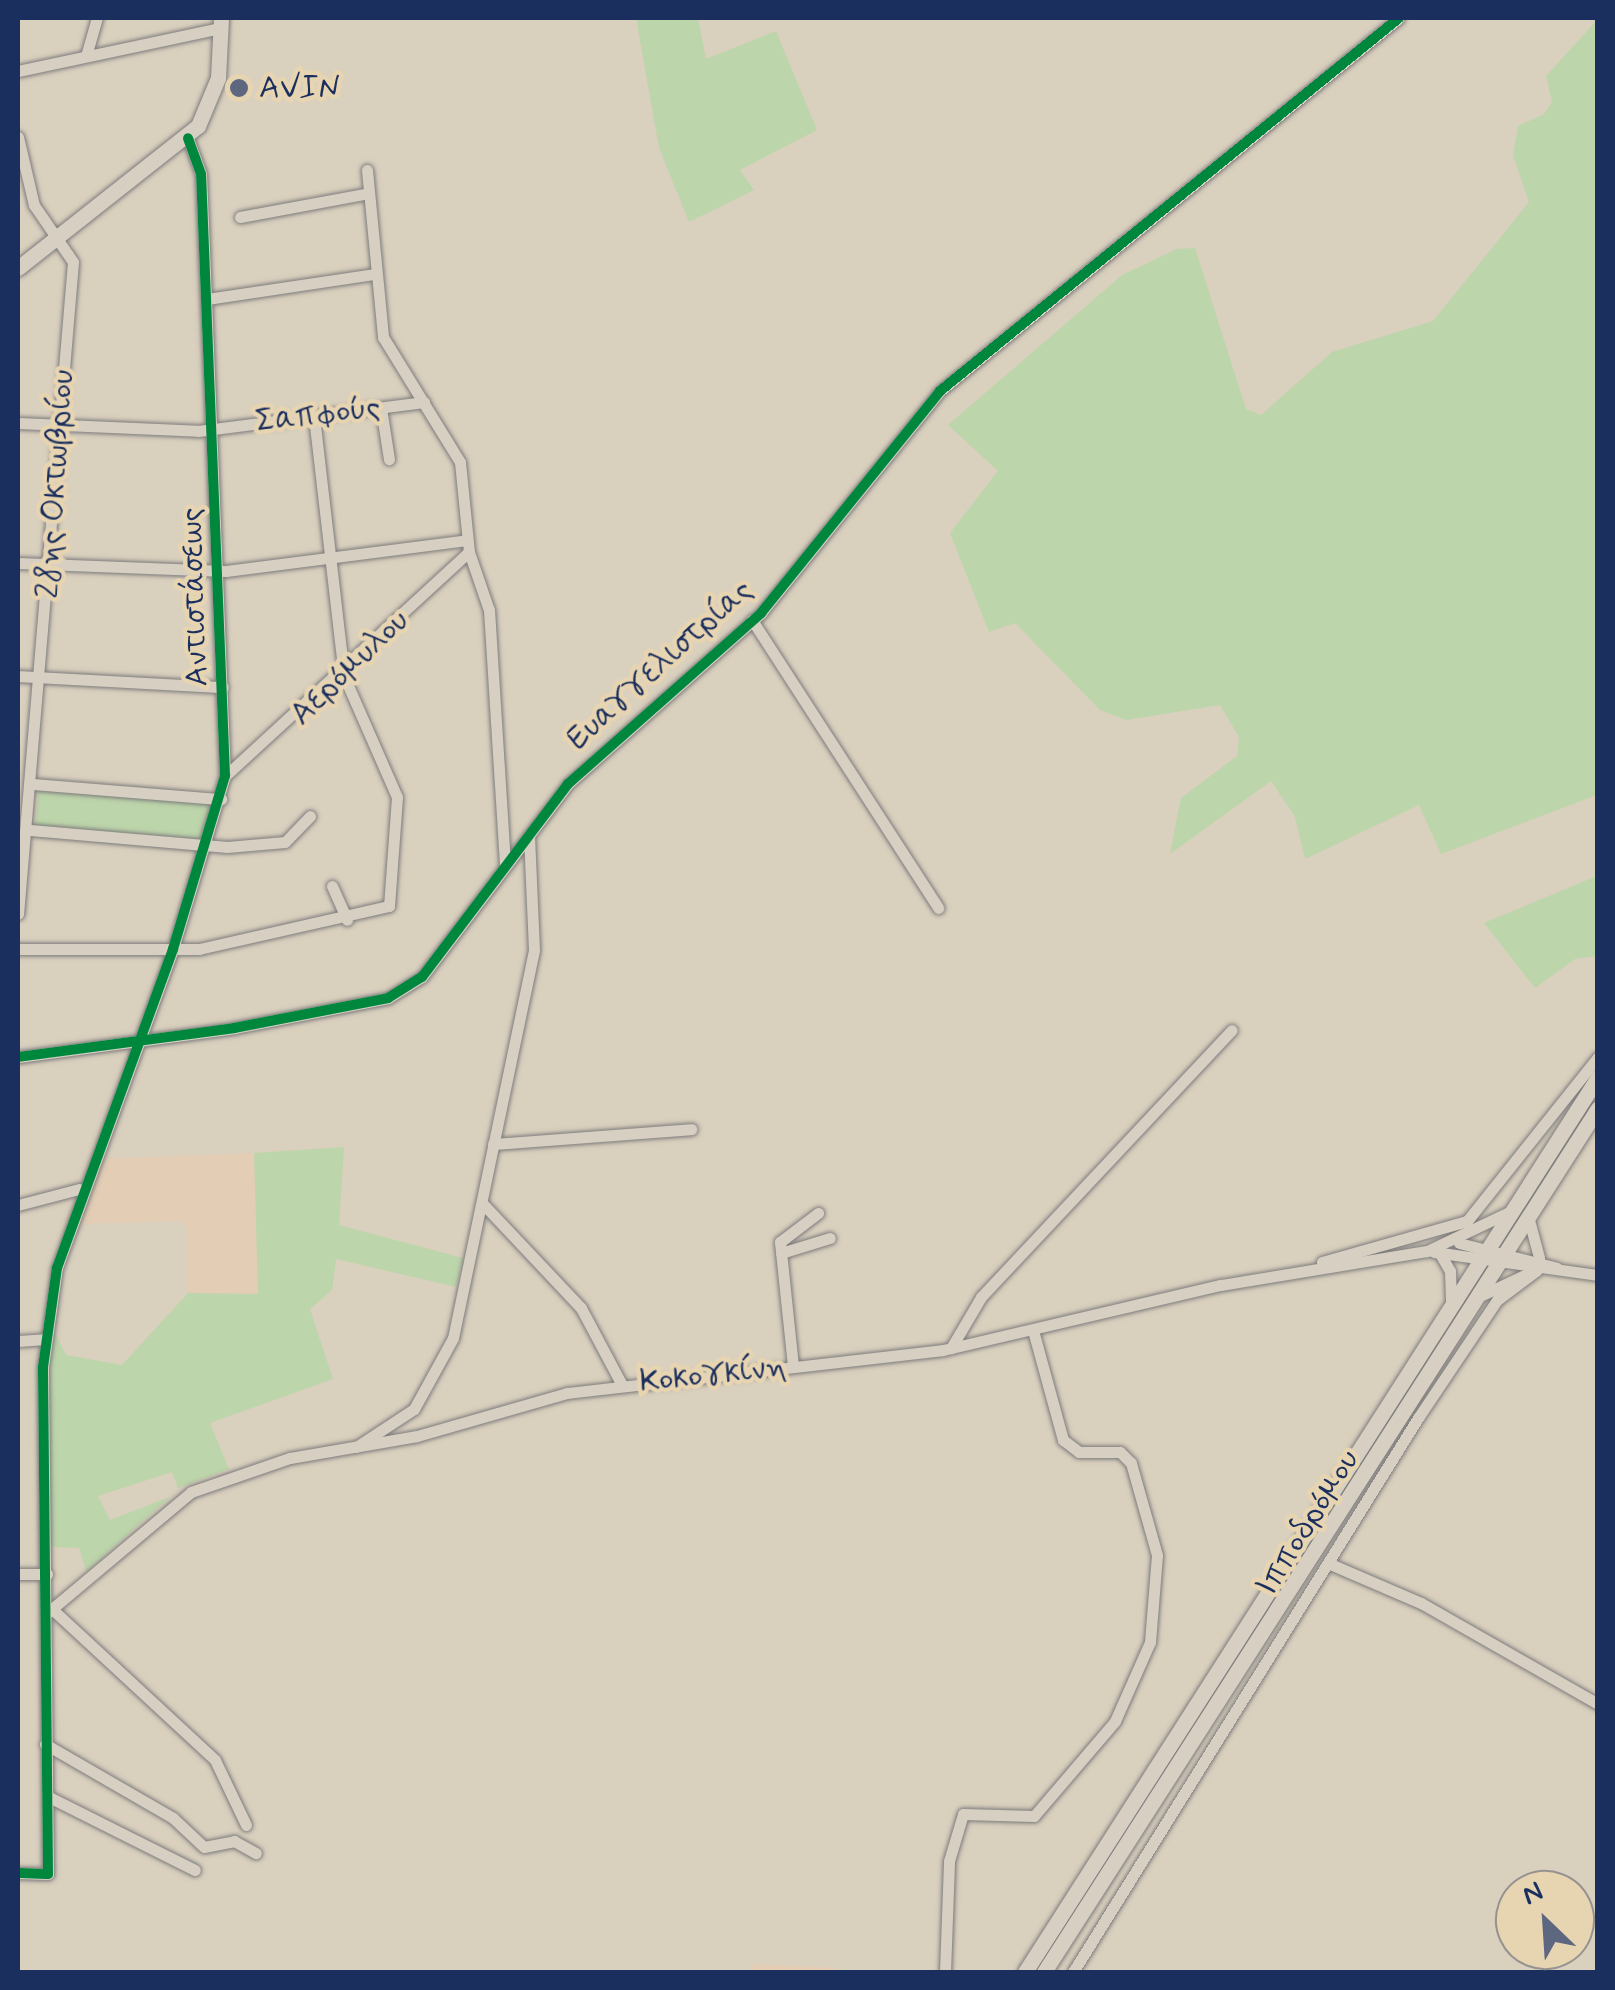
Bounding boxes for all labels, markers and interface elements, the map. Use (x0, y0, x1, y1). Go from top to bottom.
place label: AVIN (259, 69, 341, 107)
marker: AVIN (228, 77, 250, 99)
street label: 28ης Οκτωβρίου (29, 368, 83, 600)
street label: Σαπφούς (254, 388, 382, 442)
street label: Αντιστάσεως (173, 507, 217, 687)
street label: Ευαγγελιστρίας (559, 572, 761, 758)
street label: Αερόμυλου (283, 602, 417, 734)
street label: Κοκογκίνη (638, 1348, 788, 1402)
street label: Ιπποδρόμου (1248, 1443, 1368, 1603)
north arrow (1495, 1870, 1595, 1970)
text: N (1517, 1873, 1549, 1915)

